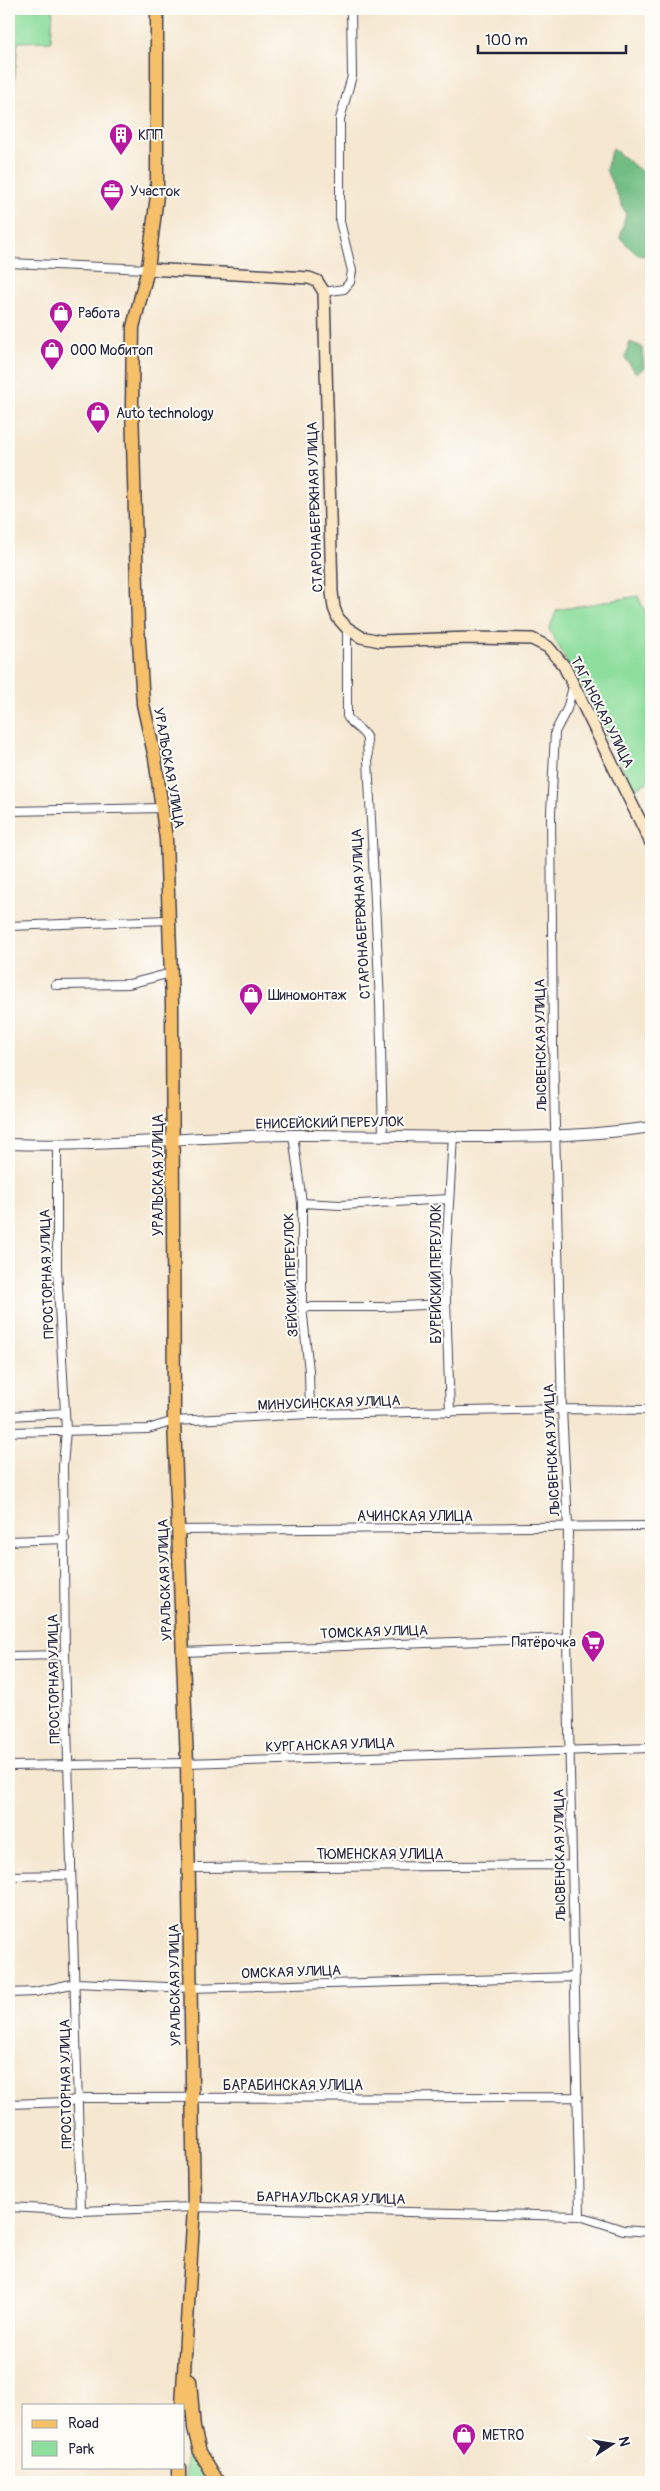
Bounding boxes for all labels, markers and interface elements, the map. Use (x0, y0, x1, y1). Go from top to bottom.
scale bar (478, 22, 625, 54)
text: 100 m (485, 31, 528, 50)
building icon: КПП (108, 122, 134, 156)
place label: КПП (138, 127, 163, 144)
office icon: Участок (99, 178, 125, 212)
place label: Участок (130, 183, 181, 200)
shop icon: Работа (48, 300, 74, 334)
place label: Работа (78, 305, 120, 322)
shop icon: ООО Мобитоп (39, 337, 65, 371)
place label: ООО Мобитоп (70, 342, 153, 359)
shop icon: Auto technology (85, 400, 111, 434)
place label: Auto technology (116, 405, 214, 422)
street label: СТАРОНАБЕРЕЖНАЯ УЛИЦА (304, 421, 326, 593)
street label: ТАГАНСКАЯ УЛИЦА (567, 653, 637, 771)
street label: УРАЛЬСКАЯ УЛИЦА (150, 706, 188, 830)
street label: СТАРОНАБЕРЕЖНАЯ УЛИЦА (348, 828, 374, 1000)
street label: ЛЫСВЕНСКАЯ УЛИЦА (531, 979, 551, 1112)
shop icon: Шиномонтаж (238, 982, 264, 1016)
place label: Шиномонтаж (268, 987, 346, 1004)
street label: ЕНИСЕЙСКИЙ ПЕРЕУЛОК (255, 1113, 405, 1133)
street label: УРАЛЬСКАЯ УЛИЦА (150, 1114, 167, 1236)
street label: БУРЕЙСКИЙ ПЕРЕУЛОК (428, 1204, 445, 1344)
street label: ПРОСТОРНАЯ УЛИЦА (36, 1209, 58, 1339)
street label: ЗЕЙСКИЙ ПЕРЕУЛОК (280, 1213, 302, 1337)
street label: ЛЫСВЕНСКАЯ УЛИЦА (540, 1383, 564, 1518)
street label: МИНУСИНСКАЯ УЛИЦА (257, 1392, 401, 1414)
street label: АЧИНСКАЯ УЛИЦА (357, 1508, 473, 1525)
street label: УРАЛЬСКАЯ УЛИЦА (154, 1519, 176, 1641)
street label: ПРОСТОРНАЯ УЛИЦА (44, 1614, 64, 1744)
street label: ТОМСКАЯ УЛИЦА (320, 1622, 428, 1642)
supermarket icon: Пятёрочка (580, 1629, 606, 1663)
place label: Пятёрочка (512, 1634, 576, 1651)
street label: КУРГАНСКАЯ УЛИЦА (265, 1734, 395, 1756)
street label: ЛЫСВЕНСКАЯ УЛИЦА (550, 1789, 570, 1922)
street label: ТЮМЕНСКАЯ УЛИЦА (316, 1846, 444, 1863)
street label: УРАЛЬСКАЯ УЛИЦА (165, 1924, 185, 2046)
street label: ОМСКАЯ УЛИЦА (241, 1962, 341, 1982)
street label: ПРОСТОРНАЯ УЛИЦА (56, 2019, 76, 2149)
street label: БАРАБИНСКАЯ УЛИЦА (223, 2077, 363, 2094)
street label: БАРНАУЛЬСКАЯ УЛИЦА (256, 2188, 406, 2208)
legend (22, 2404, 185, 2468)
text: Road (68, 2414, 99, 2433)
north arrow (588, 2418, 638, 2468)
shop icon: METRO (451, 2422, 477, 2456)
place label: METRO (482, 2427, 524, 2444)
text: N (615, 2435, 634, 2448)
text: Park (68, 2440, 95, 2459)

